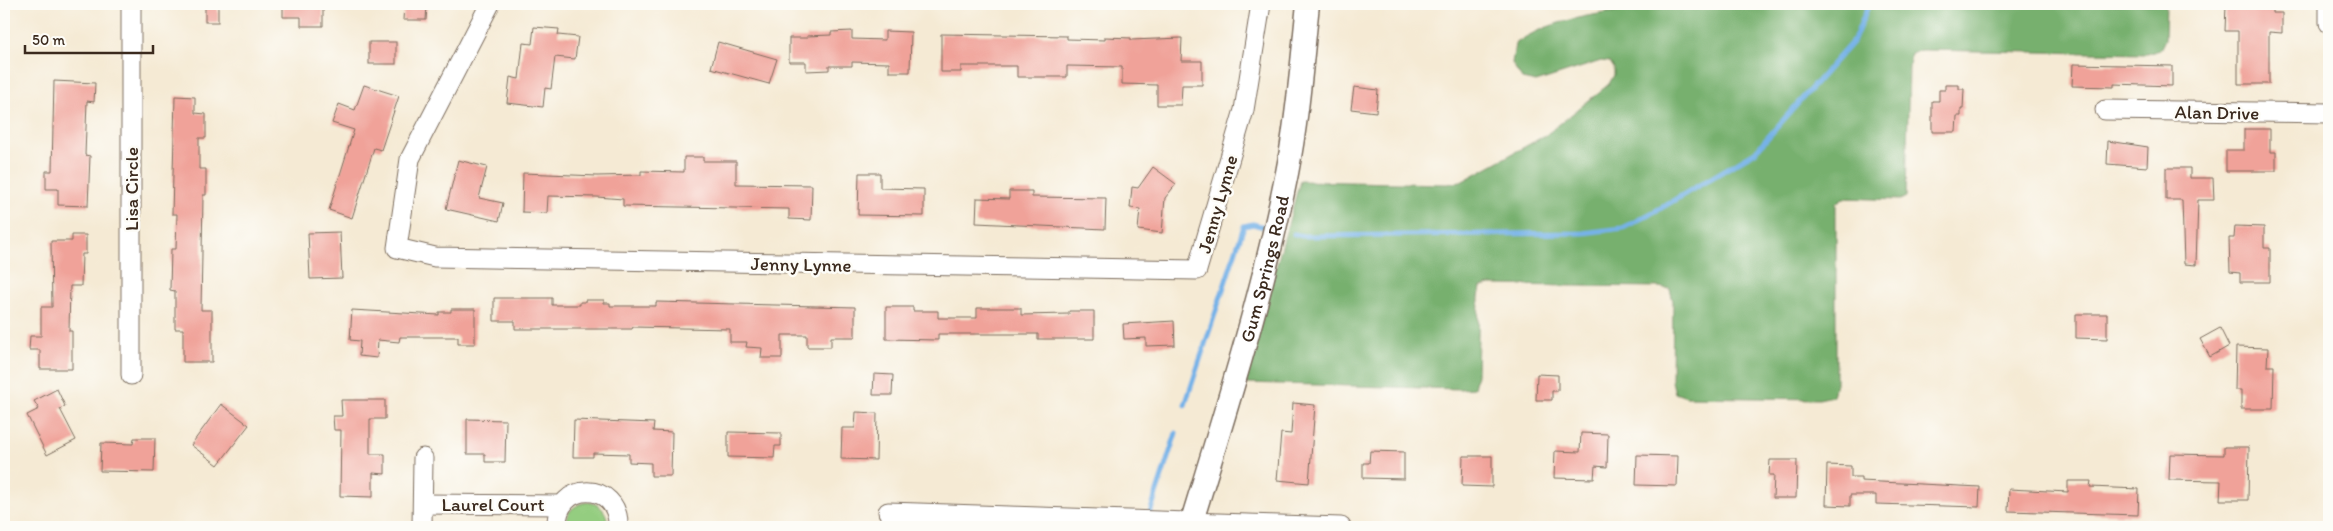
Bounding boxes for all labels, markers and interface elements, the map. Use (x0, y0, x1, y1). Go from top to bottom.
scale bar (25, 22, 152, 54)
text: 50 m (32, 31, 65, 49)
street label: Alan Drive (2174, 100, 2260, 125)
street label: Lisa Circle (120, 147, 143, 231)
street label: Jenny Lynne (1193, 152, 1242, 256)
street label: Gum Springs Road (1235, 192, 1294, 345)
street label: Jenny Lynne (750, 252, 852, 277)
street label: Laurel Court (441, 493, 545, 516)

